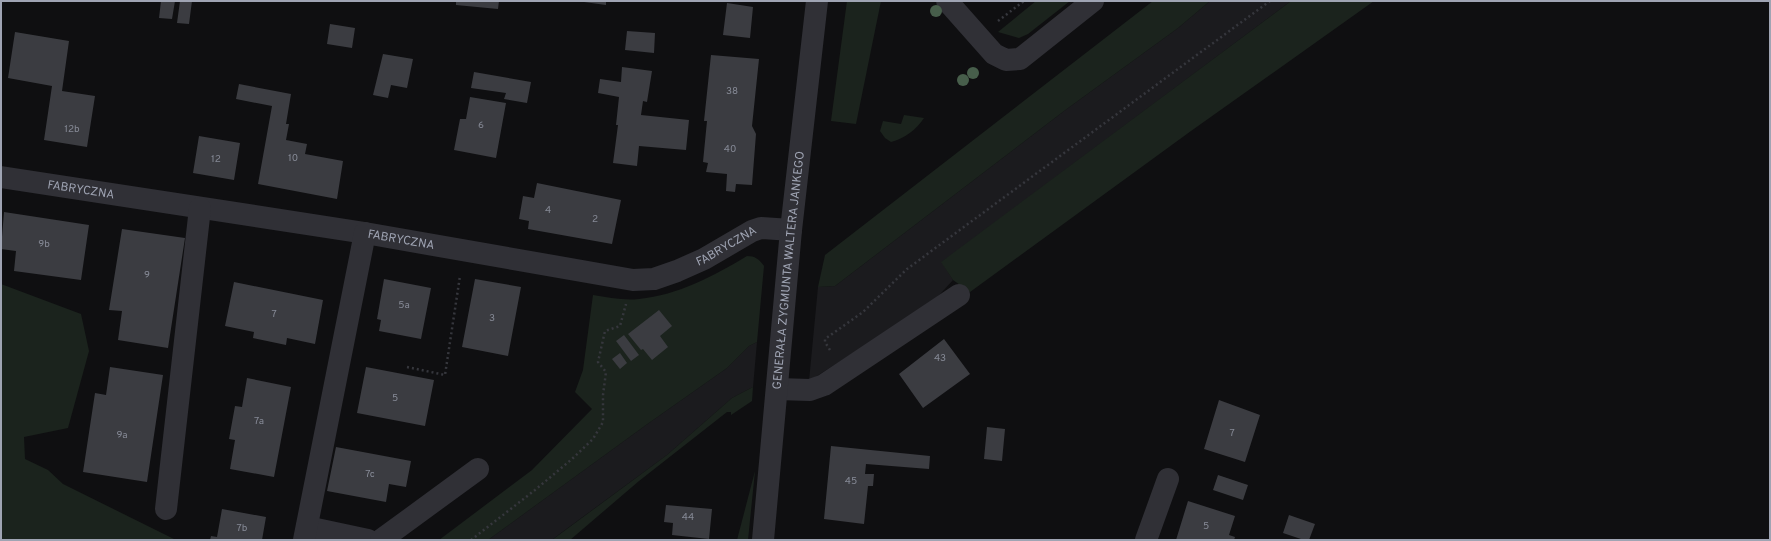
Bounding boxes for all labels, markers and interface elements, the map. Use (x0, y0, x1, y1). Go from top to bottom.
house number: 38 (726, 85, 738, 98)
house number: 6 (478, 119, 484, 132)
house number: 12b (64, 123, 80, 136)
house number: 40 (724, 143, 736, 156)
street label: GENERAŁA ZYGMUNTA WALTERA JANKEGO (770, 150, 809, 390)
house number: 10 (288, 152, 298, 165)
house number: 12 (211, 153, 221, 166)
street label: FABRYCZNA (46, 177, 116, 203)
house number: 4 (545, 204, 551, 217)
house number: 2 (592, 213, 598, 226)
street label: FABRYCZNA (694, 223, 760, 271)
street label: FABRYCZNA (366, 227, 436, 254)
house number: 9b (38, 238, 50, 251)
house number: 9 (144, 269, 150, 282)
house number: 5a (398, 299, 410, 312)
house number: 7 (271, 308, 277, 321)
house number: 3 (489, 312, 495, 325)
house number: 43 (934, 352, 946, 365)
house number: 5 (392, 392, 398, 405)
house number: 7a (254, 415, 264, 428)
house number: 7 (1229, 427, 1235, 440)
house number: 9a (116, 429, 128, 442)
house number: 7c (365, 468, 375, 481)
house number: 45 (845, 475, 857, 488)
house number: 44 (682, 511, 694, 524)
house number: 5 (1203, 520, 1209, 533)
house number: 7b (237, 522, 248, 535)

